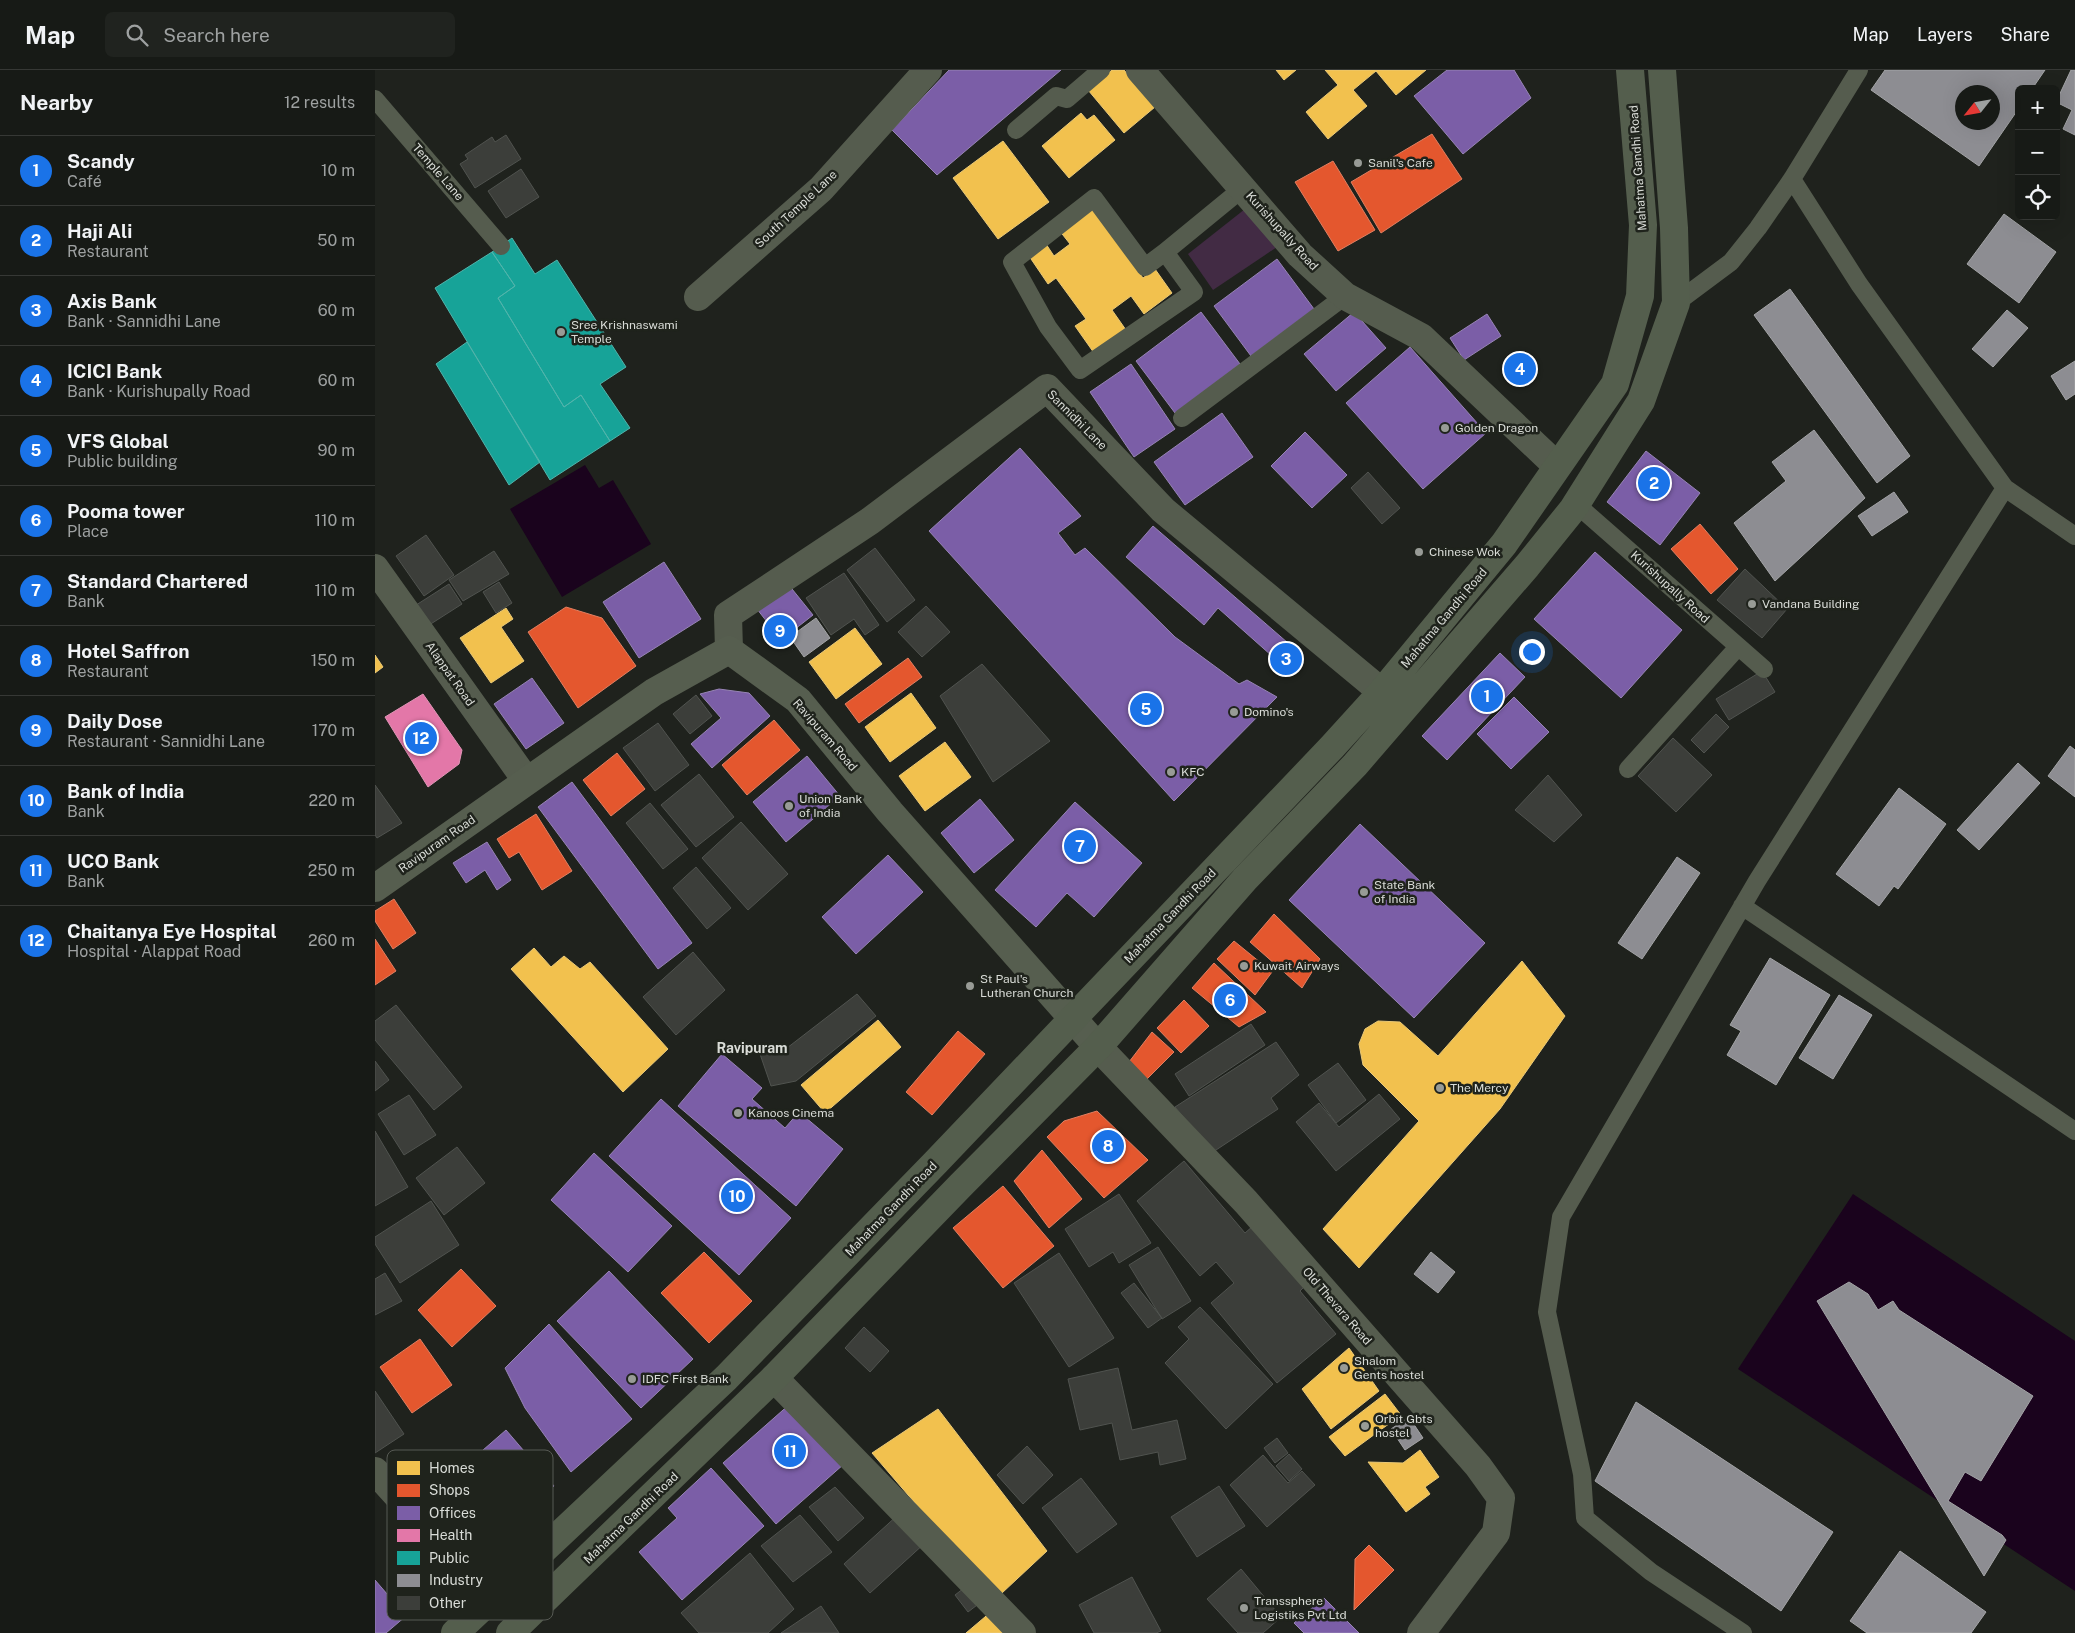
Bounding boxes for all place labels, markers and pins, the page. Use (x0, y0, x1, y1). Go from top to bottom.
place label: Sanil's Cafe (1368, 156, 1433, 170)
marker: Sanil's Cafe (1352, 157, 1364, 169)
place label: Sree Krishnaswami Temple (571, 318, 678, 346)
marker: Sree Krishnaswami Temple (555, 326, 567, 338)
pin: 4 (1504, 350, 1536, 388)
place label: Golden Dragon (1455, 421, 1538, 435)
marker: Golden Dragon (1439, 422, 1451, 434)
pin: 2 (1638, 464, 1670, 502)
place label: Chinese Wok (1429, 545, 1501, 559)
marker: Chinese Wok (1413, 546, 1425, 558)
place label: Vandana Building (1762, 597, 1860, 611)
marker: Vandana Building (1746, 598, 1758, 610)
pin: 9 (764, 612, 796, 650)
pin: 3 (1270, 640, 1302, 678)
pin: 1 (1471, 677, 1503, 715)
pin: 5 (1130, 690, 1162, 728)
place label: Domino's (1244, 705, 1294, 719)
marker: Domino's (1228, 706, 1240, 718)
pin: 12 (405, 719, 437, 757)
place label: KFC (1181, 765, 1205, 779)
marker: KFC (1165, 766, 1177, 778)
place label: Union Bank of India (799, 792, 863, 820)
marker: Union Bank of India (783, 800, 795, 812)
pin: 7 (1064, 827, 1096, 865)
place label: State Bank of India (1374, 878, 1436, 906)
marker: State Bank of India (1358, 886, 1370, 898)
place label: Kuwait Airways (1254, 959, 1340, 973)
marker: Kuwait Airways (1238, 960, 1250, 972)
place label: St Paul's Lutheran Church (980, 972, 1074, 1000)
marker: St Paul's Lutheran Church (964, 980, 976, 992)
pin: 6 (1214, 981, 1246, 1019)
place label: The Mercy (1450, 1081, 1509, 1095)
marker: The Mercy (1434, 1082, 1446, 1094)
place label: Kanoos Cinema (748, 1106, 834, 1120)
marker: Kanoos Cinema (732, 1107, 744, 1119)
pin: 8 (1092, 1127, 1124, 1165)
pin: 10 (721, 1177, 753, 1215)
place label: Shalom Gents hostel (1354, 1354, 1425, 1382)
marker: Shalom Gents hostel (1338, 1362, 1350, 1374)
place label: IDFC First Bank (642, 1372, 729, 1386)
marker: IDFC First Bank (626, 1373, 638, 1385)
place label: Orbit Gbts hostel (1375, 1412, 1433, 1440)
marker: Orbit Gbts hostel (1359, 1420, 1371, 1432)
pin: 11 (774, 1432, 806, 1470)
place label: Transsphere Logistiks Pvt Ltd (1254, 1594, 1347, 1622)
marker: Transsphere Logistiks Pvt Ltd (1238, 1602, 1250, 1614)

